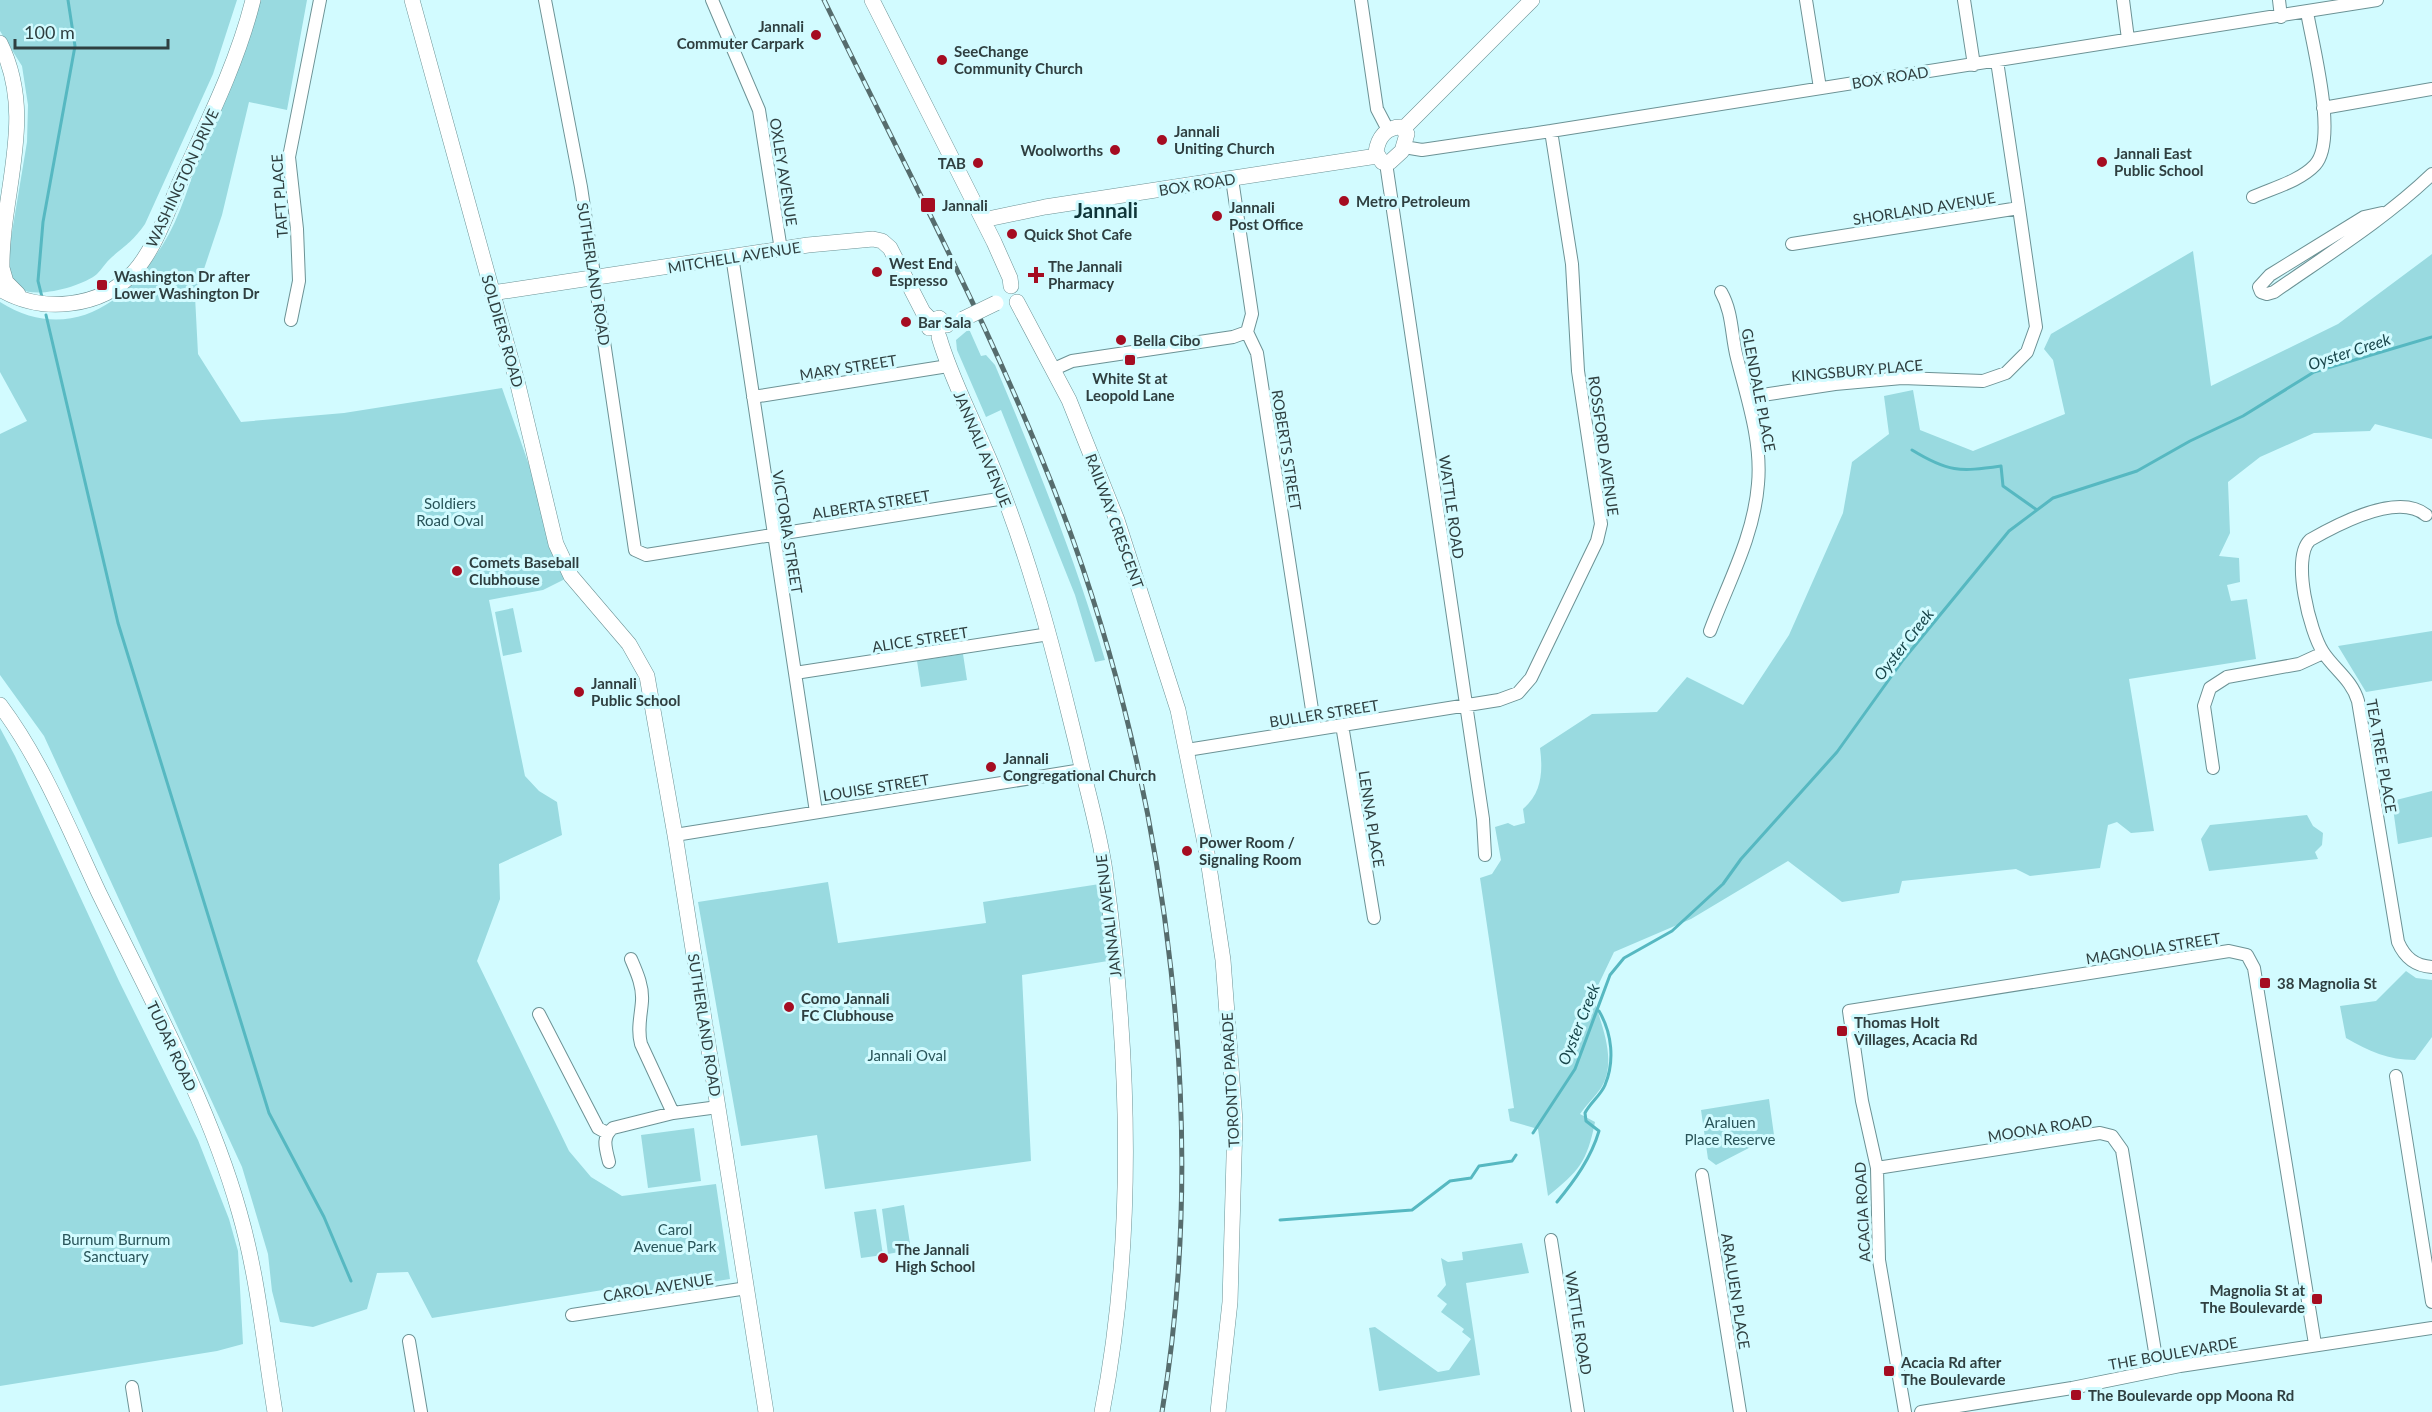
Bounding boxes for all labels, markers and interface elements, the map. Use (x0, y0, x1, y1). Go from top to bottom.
scale bar (15, 12, 168, 50)
place label: Jannali Commuter Carpark (677, 17, 805, 52)
text: 100 m (24, 21, 75, 43)
marker: Jannali Commuter Carpark (809, 28, 823, 42)
place label: SeeChange Community Church (954, 42, 1083, 77)
marker: SeeChange Community Church (935, 53, 949, 67)
street label: BOX ROAD (1850, 62, 1930, 92)
street label: WASHINGTON DRIVE (142, 106, 222, 250)
street label: OXLEY AVENUE (767, 117, 801, 227)
place label: Jannali Uniting Church (1174, 122, 1275, 157)
marker: Jannali Uniting Church (1155, 133, 1169, 147)
place label: Woolworths (1020, 141, 1103, 159)
marker: Woolworths (1108, 143, 1122, 157)
place label: Jannali East Public School (2114, 144, 2204, 179)
street label: TAFT PLACE (267, 153, 291, 239)
place label: TAB (938, 154, 966, 172)
marker: Jannali East Public School (2095, 155, 2109, 169)
marker: TAB (971, 156, 985, 170)
street label: BOX ROAD (1157, 169, 1237, 199)
street label: SHORLAND AVENUE (1851, 188, 1997, 228)
place label: Metro Petroleum (1356, 192, 1470, 210)
marker: Metro Petroleum (1337, 194, 1351, 208)
marker: Jannali (919, 196, 937, 214)
place label: Jannali (942, 196, 988, 214)
district label: Jannali (1074, 197, 1138, 222)
place label: Jannali Post Office (1229, 198, 1303, 233)
street label: SUTHERLAND ROAD (574, 201, 614, 347)
marker: Jannali Post Office (1210, 209, 1224, 223)
place label: Quick Shot Cafe (1024, 225, 1132, 243)
marker: Quick Shot Cafe (1005, 227, 1019, 241)
street label: MITCHELL AVENUE (666, 238, 802, 276)
place label: West End Espresso (889, 254, 953, 289)
place label: The Jannali Pharmacy (1048, 257, 1123, 292)
marker: West End Espresso (870, 265, 884, 279)
place label: Washington Dr after Lower Washington Dr (114, 267, 260, 302)
marker: The Jannali Pharmacy (1029, 268, 1043, 282)
street label: SOLDIERS ROAD (478, 273, 528, 389)
marker: Washington Dr after Lower Washington Dr (95, 278, 109, 292)
place label: Bar Sala (918, 313, 971, 331)
marker: Bar Sala (899, 315, 913, 329)
street label: GLENDALE PLACE (1738, 327, 1780, 453)
water label: Oyster Creek (2305, 329, 2393, 373)
place label: Bella Cibo (1133, 331, 1201, 349)
marker: Bella Cibo (1114, 333, 1128, 347)
street label: MARY STREET (798, 350, 898, 384)
marker: White St at Leopold Lane (1123, 353, 1137, 367)
street label: KINGSBURY PLACE (1790, 355, 1924, 385)
place label: White St at Leopold Lane (1086, 369, 1174, 404)
street label: ROSSFORD AVENUE (1585, 375, 1623, 517)
street label: JANNALI AVENUE (950, 388, 1016, 510)
street label: ROBERTS STREET (1269, 388, 1305, 512)
street label: RAILWAY CRESCENT (1082, 451, 1148, 591)
street label: WATTLE ROAD (1436, 454, 1468, 560)
street label: VICTORIA STREET (769, 469, 807, 595)
street label: ALBERTA STREET (811, 486, 931, 522)
park label: Soldiers Road Oval (416, 494, 484, 529)
place label: Comets Baseball Clubhouse (469, 553, 579, 588)
marker: Comets Baseball Clubhouse (450, 564, 464, 578)
water label: Oyster Creek (1869, 604, 1937, 684)
street label: ALICE STREET (871, 622, 970, 655)
place label: Jannali Public School (591, 674, 681, 709)
marker: Jannali Public School (572, 685, 586, 699)
street label: BULLER STREET (1268, 695, 1380, 731)
street label: TEA TREE PLACE (2363, 698, 2401, 814)
place label: Jannali Congregational Church (1003, 749, 1156, 784)
marker: Jannali Congregational Church (984, 760, 998, 774)
street label: LENNA PLACE (1355, 769, 1389, 869)
street label: LOUISE STREET (821, 770, 931, 804)
place label: Power Room / Signaling Room (1199, 833, 1302, 868)
marker: Power Room / Signaling Room (1180, 844, 1194, 858)
street label: JANNALI AVENUE (1092, 853, 1124, 979)
street label: MAGNOLIA STREET (2084, 928, 2222, 968)
street label: SUTHERLAND ROAD (685, 952, 725, 1098)
place label: 38 Magnolia St (2277, 974, 2377, 992)
marker: 38 Magnolia St (2258, 976, 2272, 990)
water label: Oyster Creek (1553, 980, 1603, 1067)
place label: Como Jannali FC Clubhouse (801, 989, 894, 1024)
street label: TUDAR ROAD (143, 998, 201, 1094)
marker: Como Jannali FC Clubhouse (782, 1000, 796, 1014)
street label: TORONTO PARADE (1217, 1012, 1243, 1148)
place label: Thomas Holt Villages, Acacia Rd (1853, 1013, 1977, 1048)
marker: Thomas Holt Villages, Acacia Rd (1835, 1024, 1849, 1038)
park label: Jannali Oval (867, 1046, 947, 1064)
street label: MOONA ROAD (1987, 1111, 2093, 1145)
park label: Araluen Place Reserve (1685, 1113, 1776, 1148)
street label: ACACIA ROAD (1850, 1162, 1874, 1262)
park label: Carol Avenue Park (634, 1220, 717, 1255)
park label: Burnum Burnum Sanctuary (62, 1230, 170, 1265)
street label: ARALUEN PLACE (1718, 1232, 1754, 1350)
place label: The Jannali High School (895, 1240, 975, 1275)
marker: The Jannali High School (876, 1251, 890, 1265)
street label: CAROL AVENUE (602, 1269, 714, 1305)
street label: WATTLE ROAD (1562, 1270, 1596, 1376)
place label: Magnolia St at The Boulevarde (2200, 1281, 2305, 1316)
marker: Magnolia St at The Boulevarde (2310, 1292, 2324, 1306)
street label: THE BOULEVARDE (2107, 1333, 2239, 1373)
place label: Acacia Rd after The Boulevarde (1900, 1353, 2006, 1388)
marker: Acacia Rd after The Boulevarde (1882, 1364, 1896, 1378)
place label: The Boulevarde opp Moona Rd (2088, 1386, 2294, 1404)
marker: The Boulevarde opp Moona Rd (2069, 1388, 2083, 1402)

